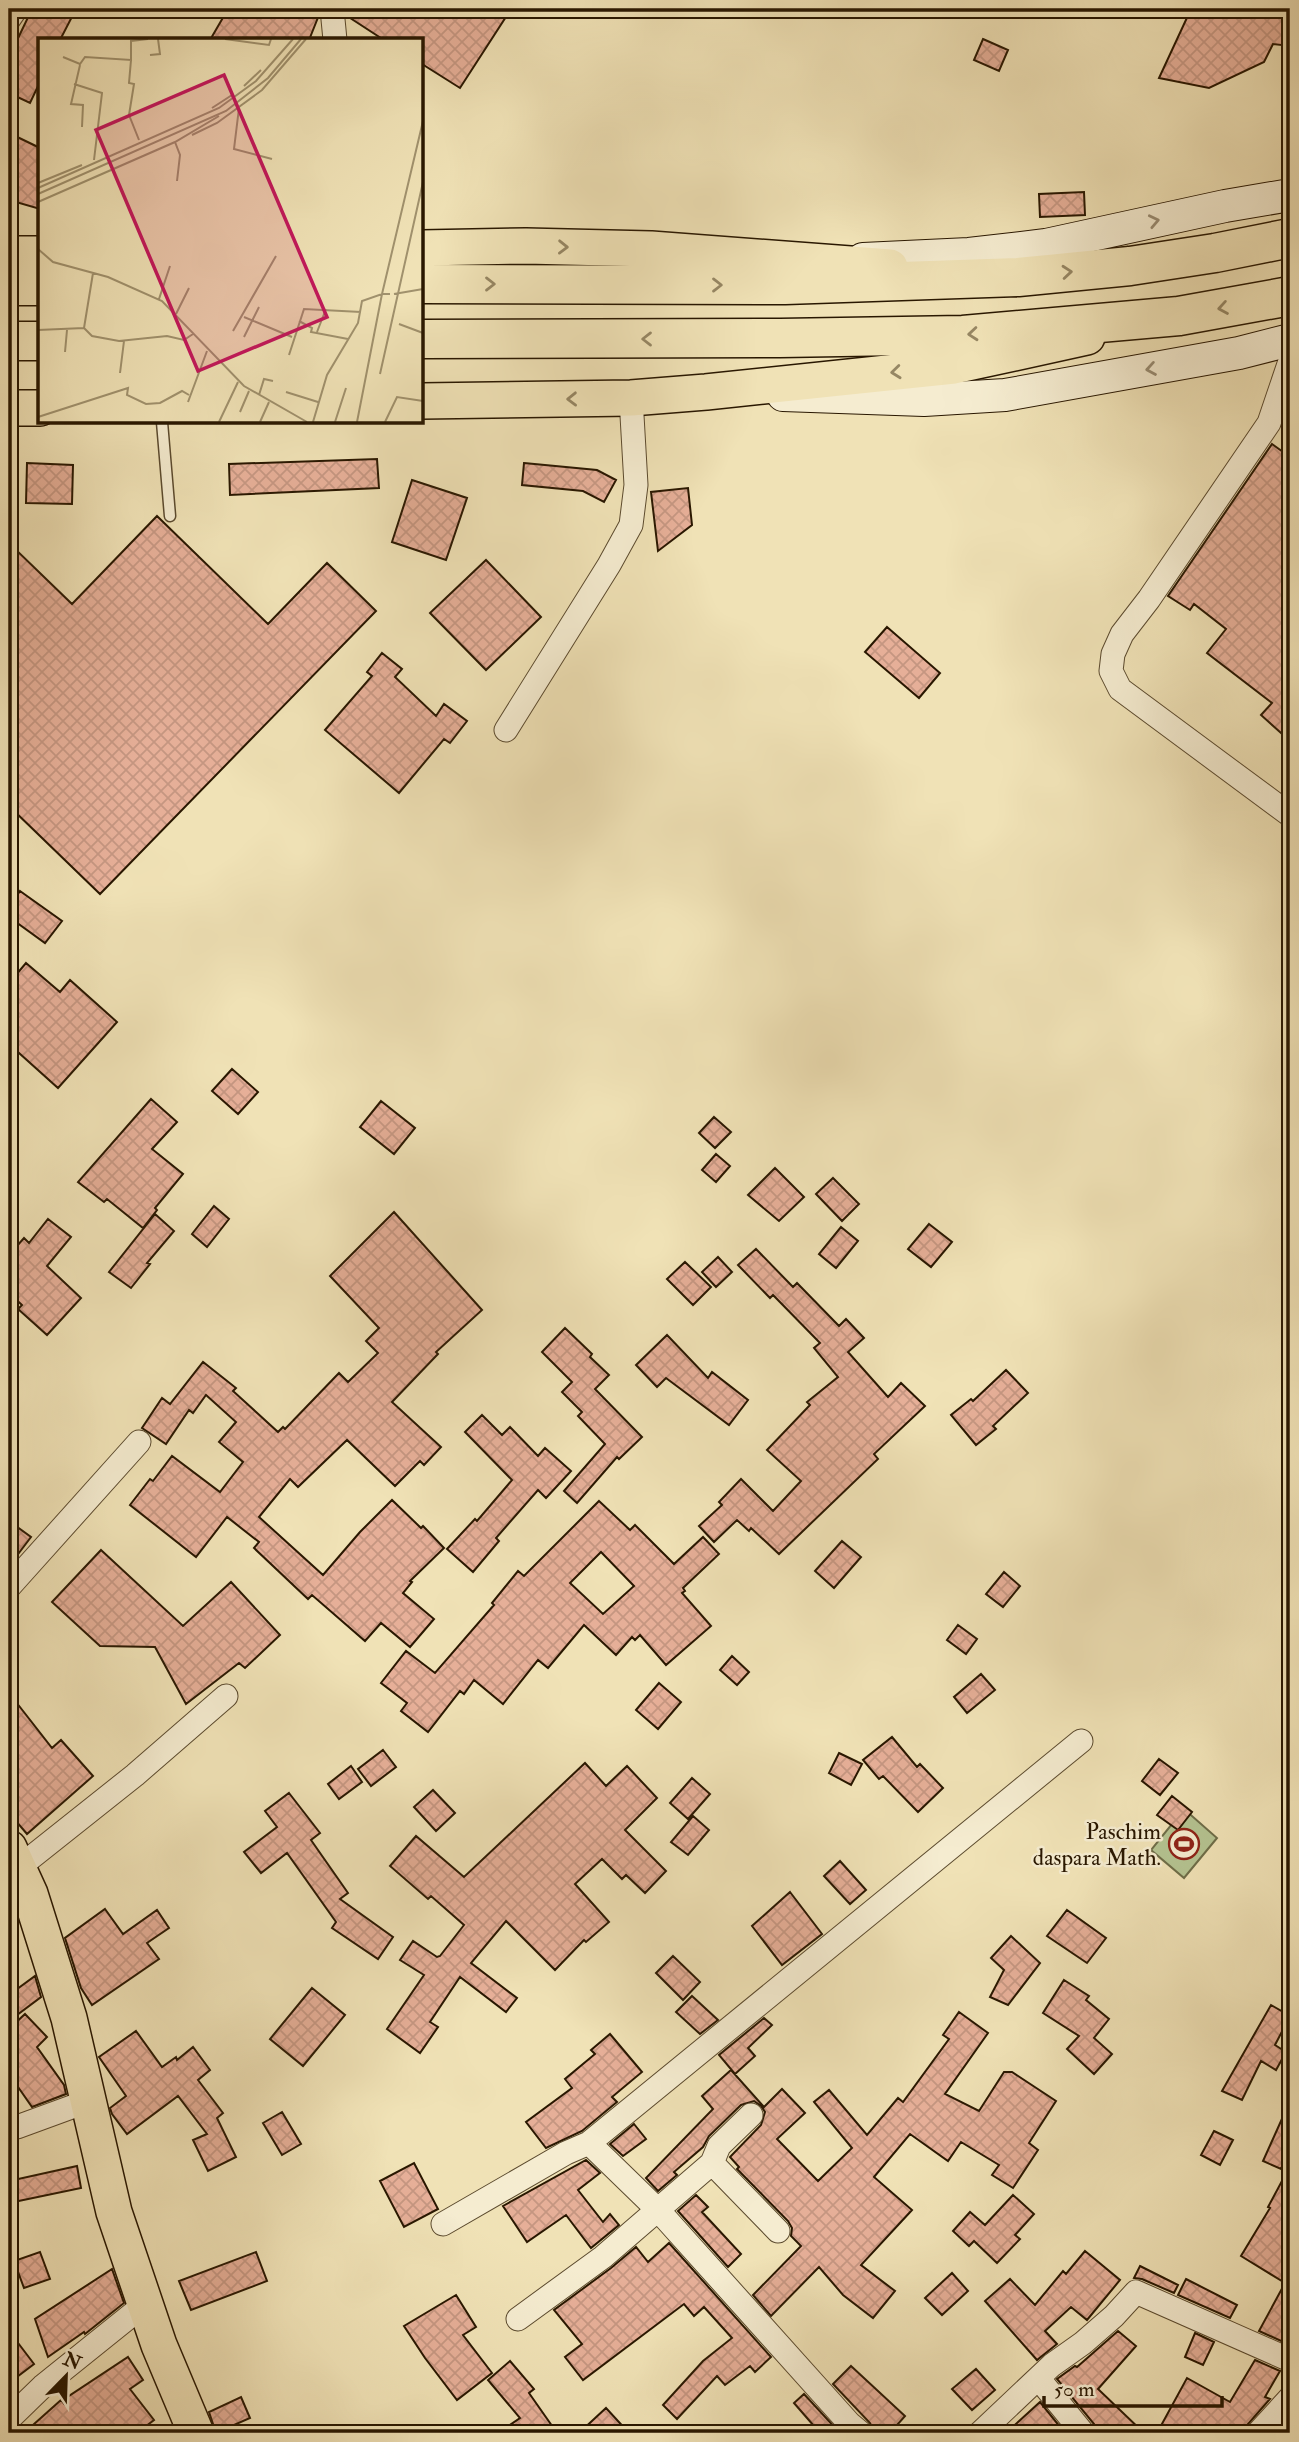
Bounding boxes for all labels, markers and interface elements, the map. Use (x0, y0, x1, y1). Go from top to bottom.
inset map (38, 38, 424, 424)
one-way arrow (1148, 215, 1160, 230)
one-way arrow (559, 239, 569, 255)
one-way arrow (1062, 265, 1073, 280)
one-way arrow (485, 276, 496, 292)
one-way arrow (713, 277, 723, 293)
one-way arrow (1217, 300, 1229, 315)
one-way arrow (967, 326, 978, 341)
one-way arrow (641, 331, 652, 347)
one-way arrow (1146, 360, 1158, 375)
one-way arrow (891, 364, 902, 379)
one-way arrow (566, 391, 577, 406)
place label: Paschim daspara Math. (1033, 1817, 1161, 1873)
sports icon: Paschim daspara Math. (1167, 1827, 1201, 1861)
north arrow (32, 2340, 102, 2410)
text: N (59, 2347, 86, 2376)
scale bar (1044, 2365, 1222, 2409)
text: 50 m (1054, 2376, 1095, 2403)

